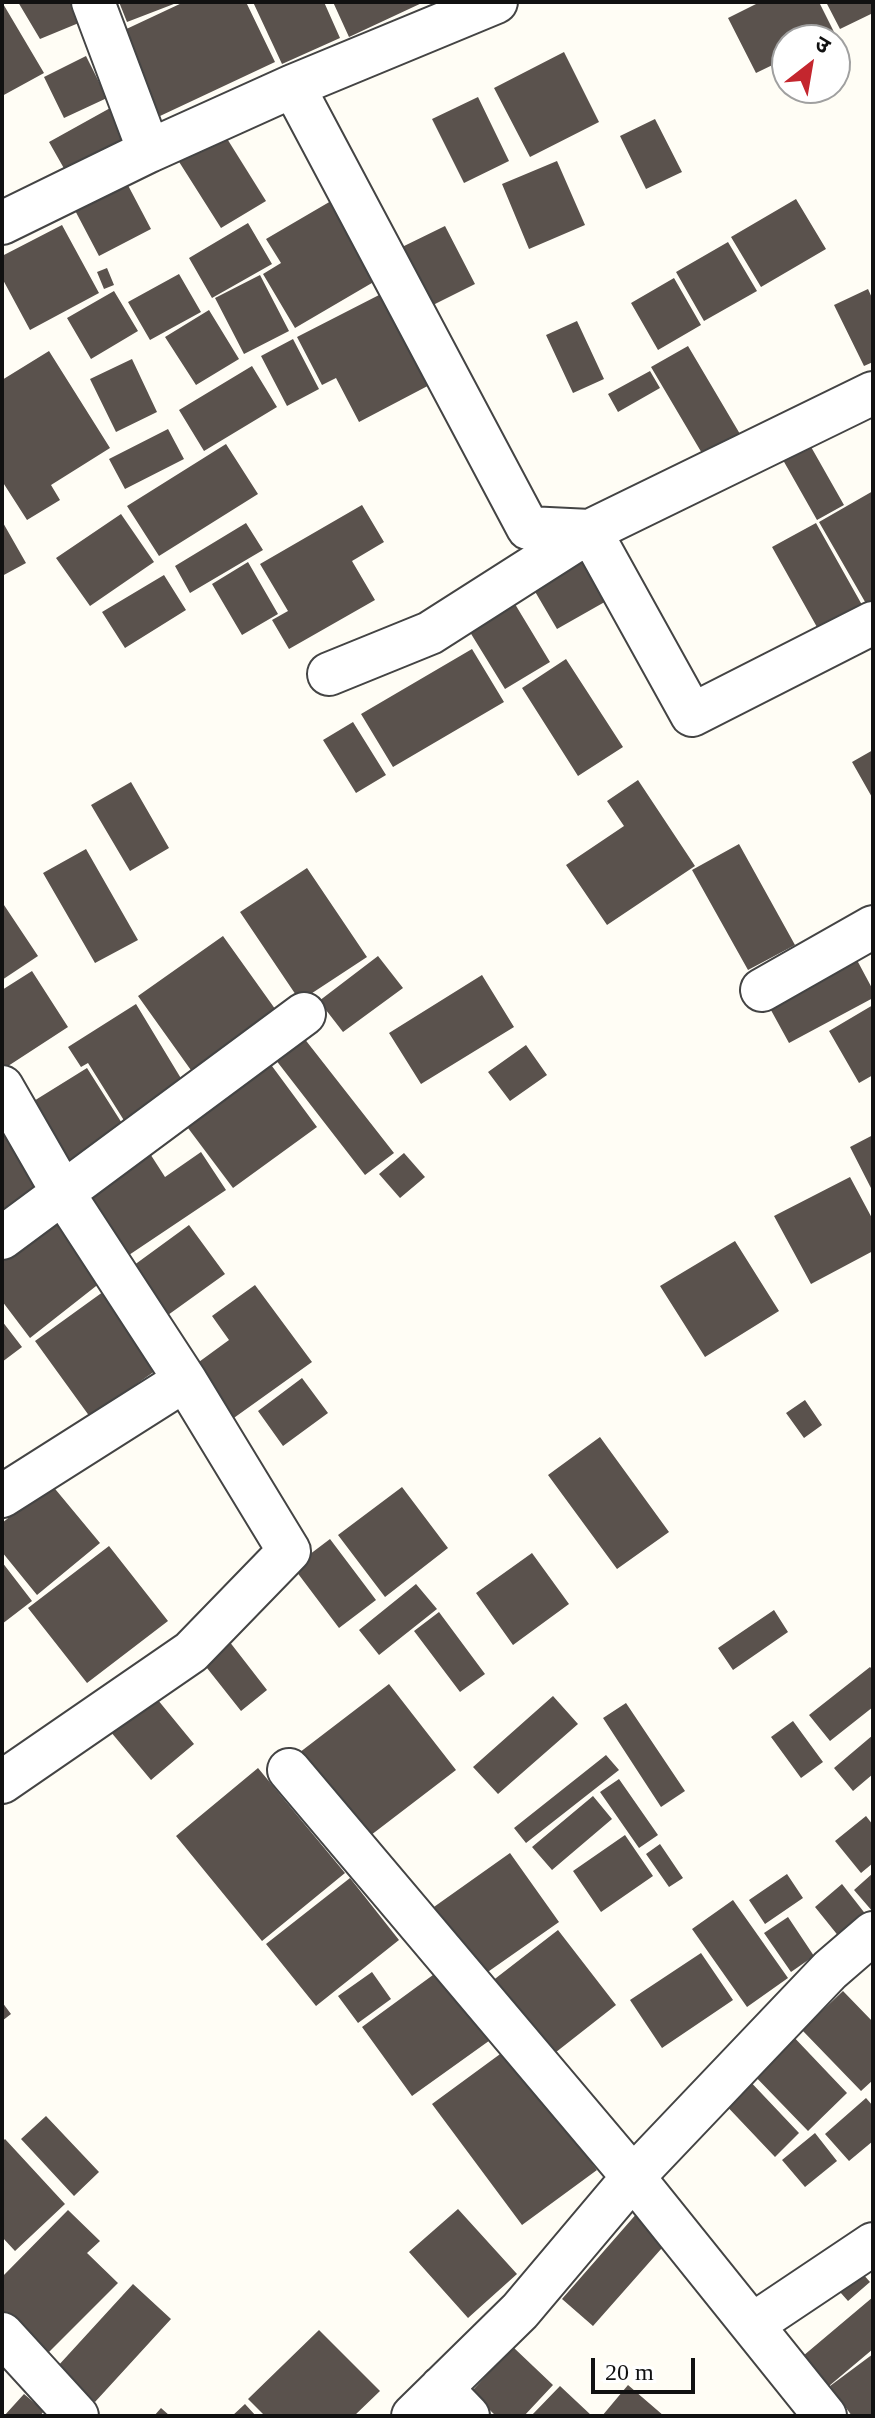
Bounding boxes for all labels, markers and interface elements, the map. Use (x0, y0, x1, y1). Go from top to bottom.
north arrow (771, 24, 851, 104)
text: उ (811, 31, 835, 59)
scale bar (595, 2342, 699, 2392)
text: 20 m (605, 2359, 654, 2385)

